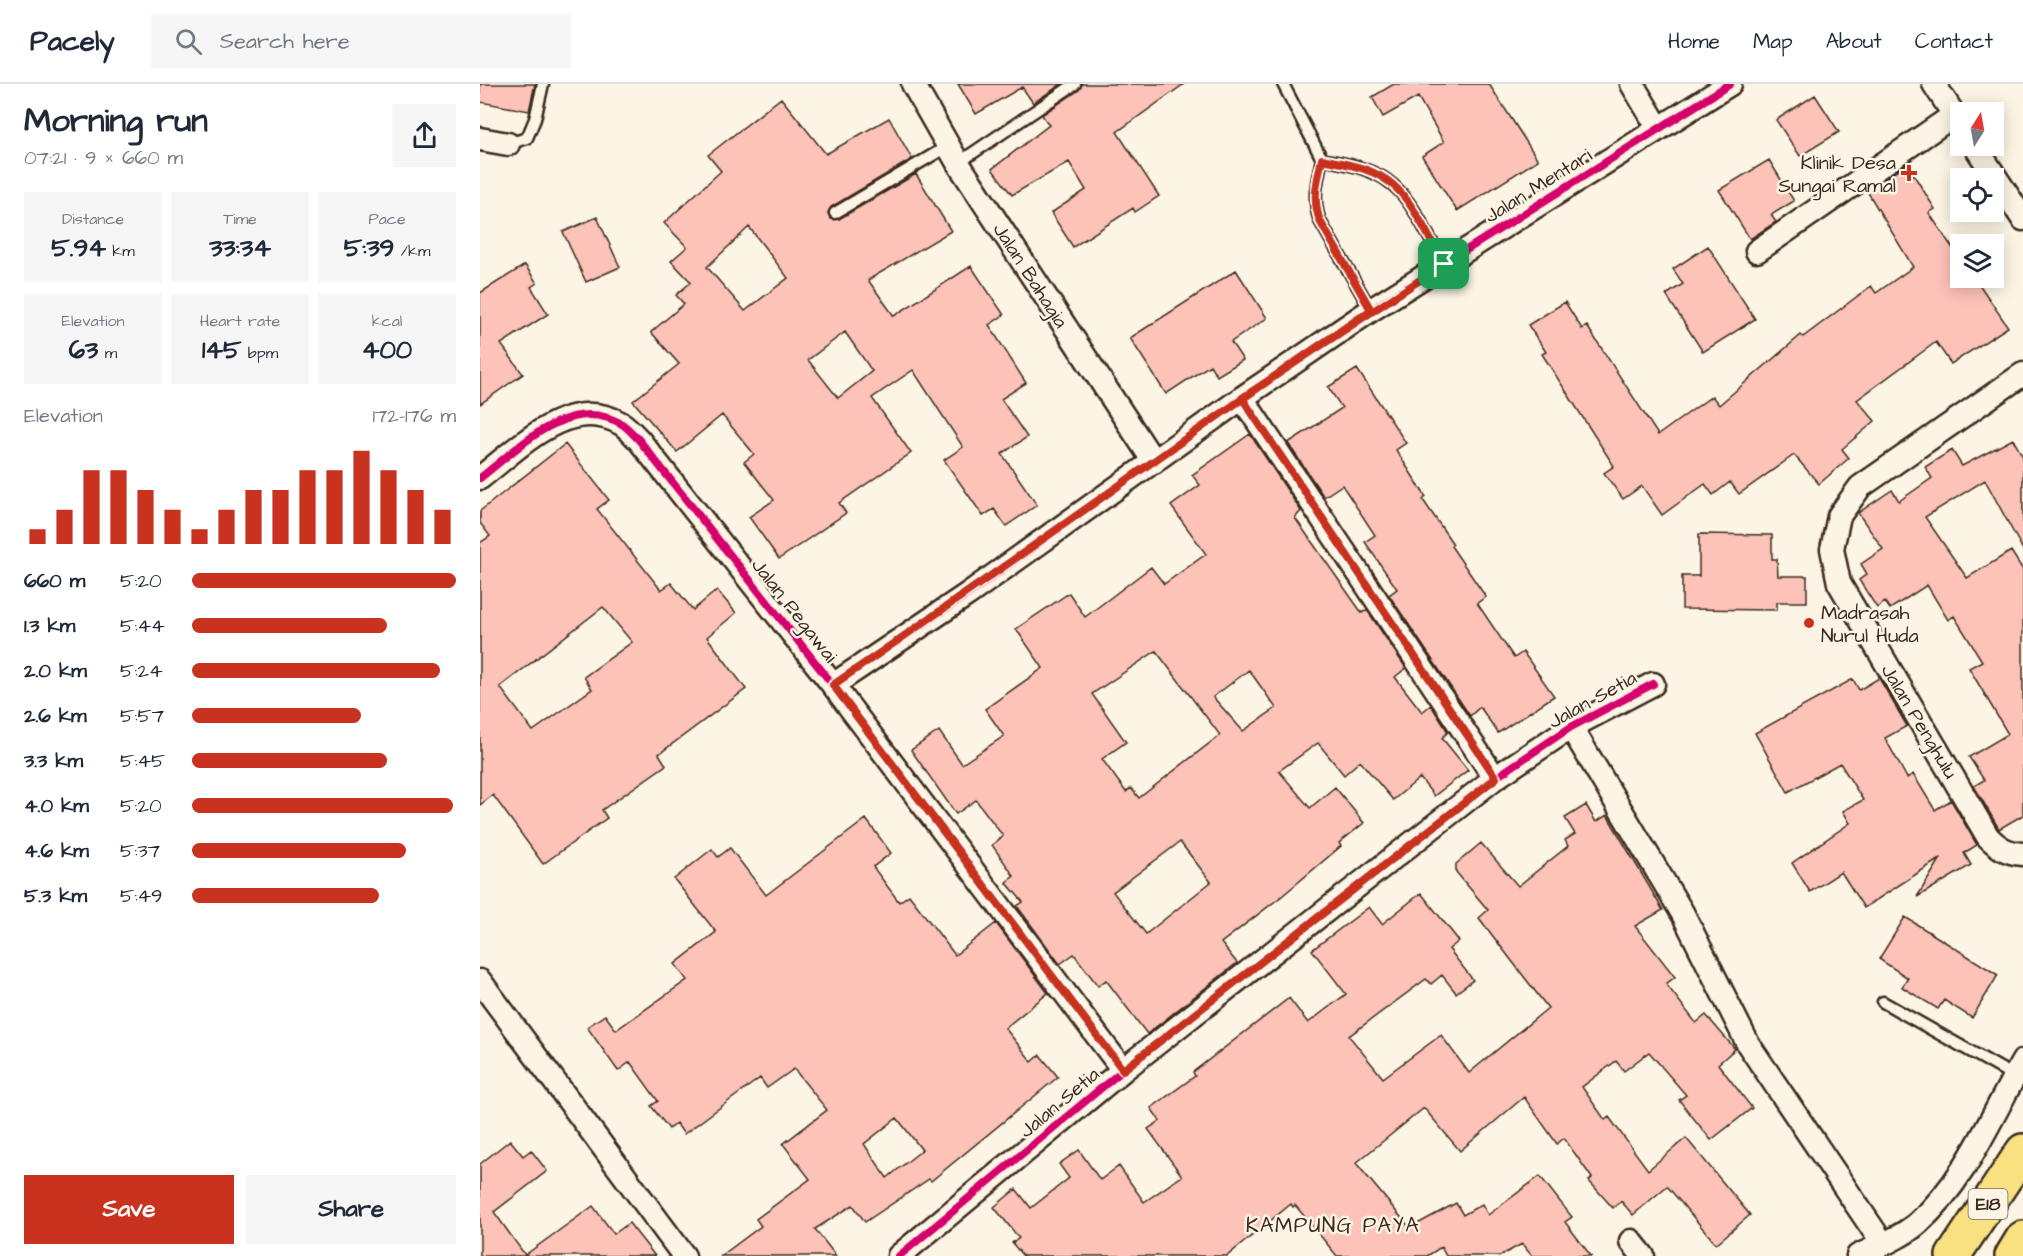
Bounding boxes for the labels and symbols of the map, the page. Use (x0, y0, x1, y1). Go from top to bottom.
north arrow (1950, 102, 2004, 156)
street label: Jalan Mentari (1479, 142, 1598, 230)
place label: Klinik Desa Sungai Ramal (1778, 149, 1896, 201)
marker: Klinik Desa Sungai Ramal (1900, 164, 1918, 182)
street label: Jalan Bahagia (985, 218, 1075, 334)
pin (1418, 238, 1469, 289)
street label: Jalan Pegawai (744, 553, 844, 669)
place label: Madrasah Nurul Huda (1821, 599, 1919, 650)
marker: Madrasah Nurul Huda (1802, 616, 1816, 630)
street label: Jalan Penghulu (1873, 659, 1964, 785)
street label: Jalan Setia (1543, 664, 1642, 736)
street label: Jalan Setia (1013, 1061, 1106, 1145)
road number: E18 (1968, 1189, 2008, 1219)
district label: KAMPUNG PAYA (1246, 1211, 1420, 1240)

